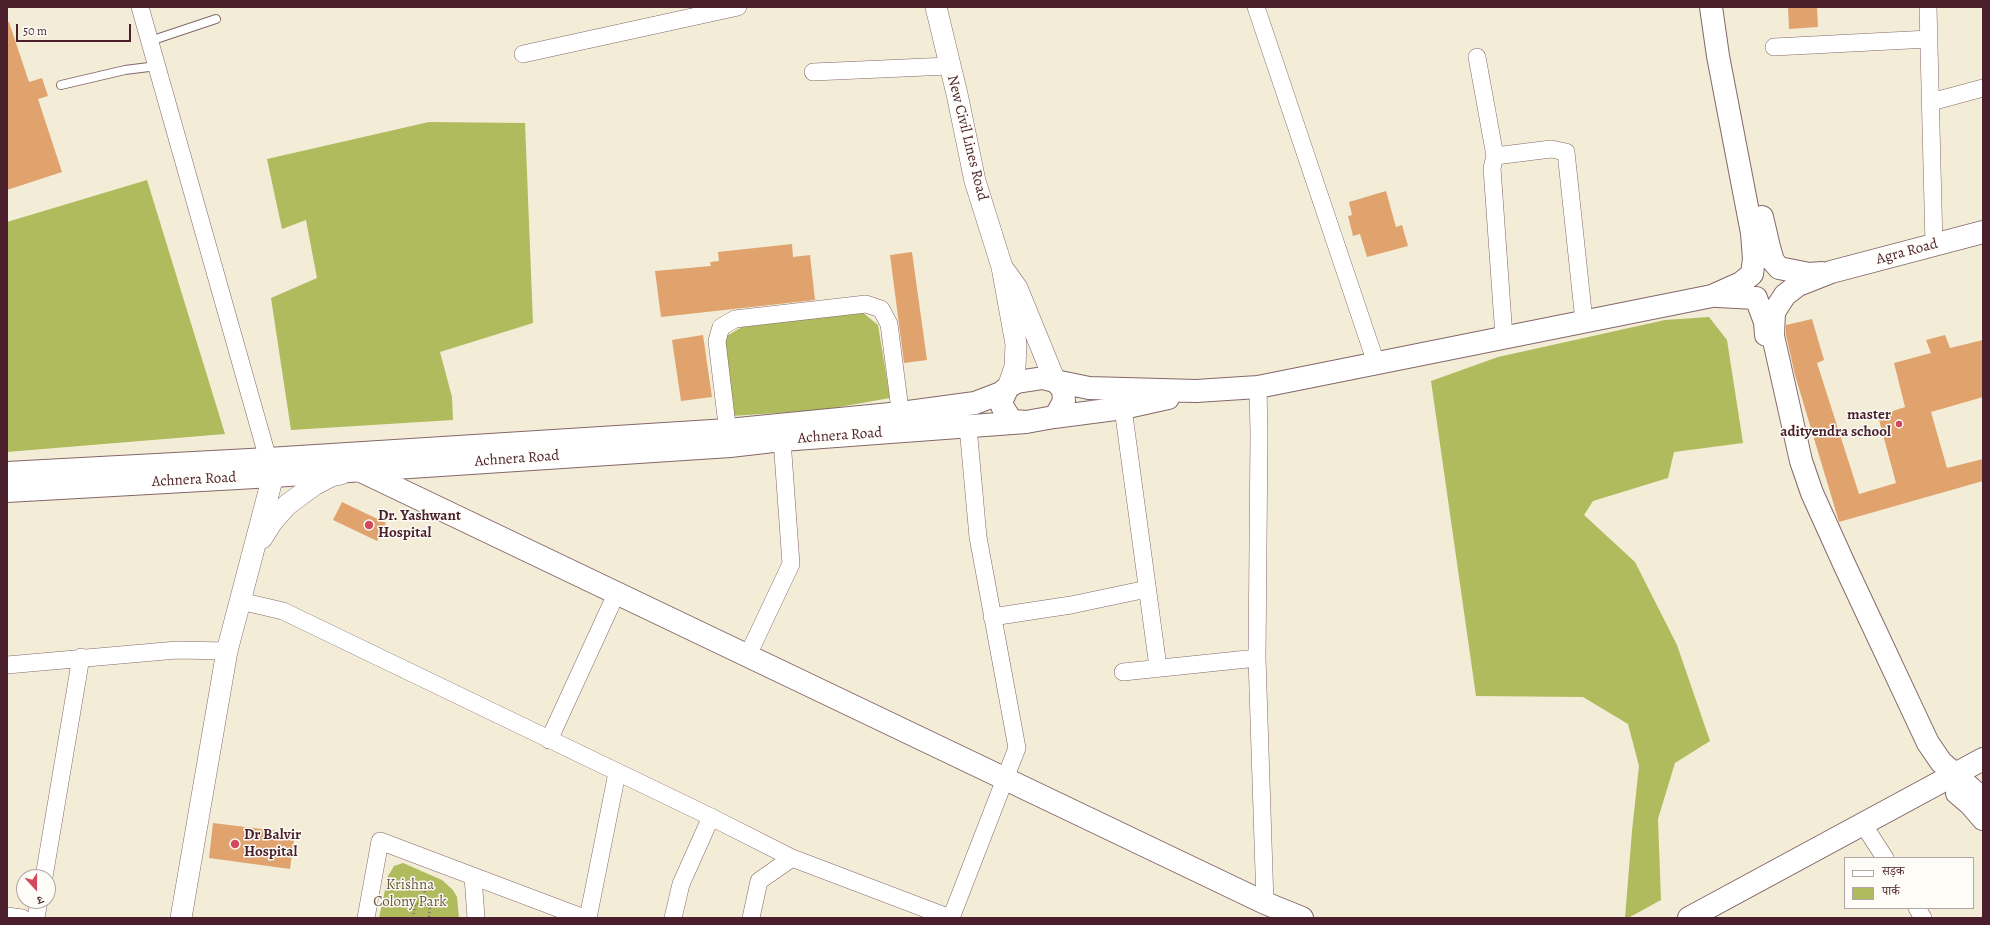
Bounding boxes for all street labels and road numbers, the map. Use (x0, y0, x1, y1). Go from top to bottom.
street label: New Civil Lines Road (943, 73, 991, 203)
street label: Agra Road (1874, 235, 1940, 269)
street label: Achnera Road (797, 424, 883, 448)
street label: Achnera Road (474, 447, 560, 471)
street label: Achnera Road (151, 469, 237, 491)

